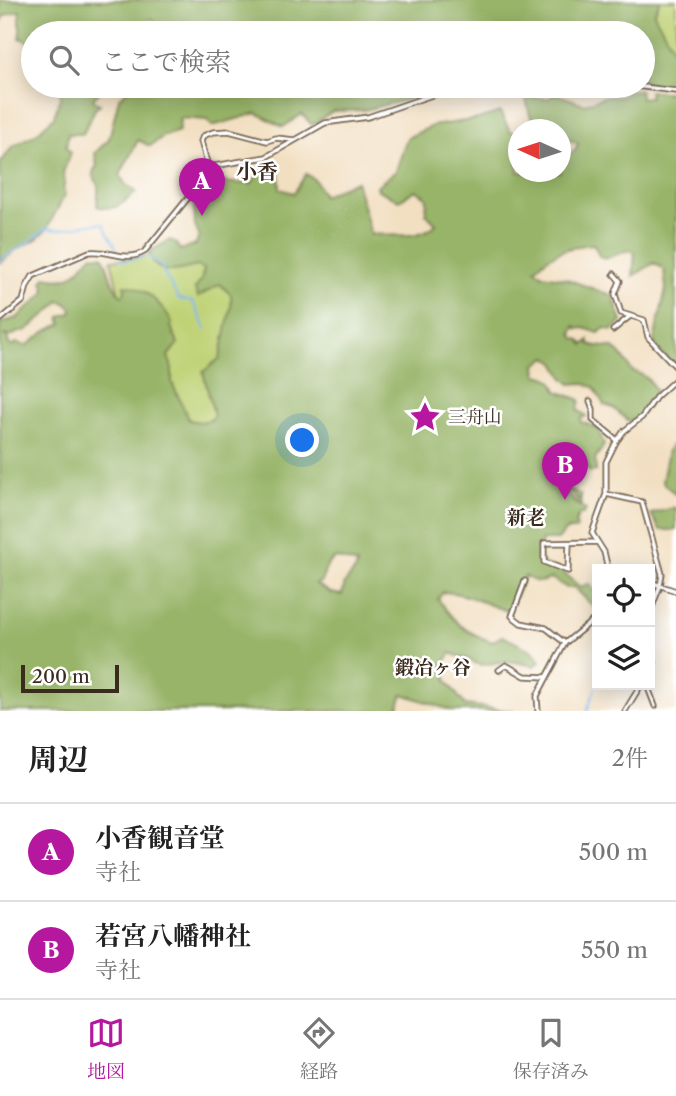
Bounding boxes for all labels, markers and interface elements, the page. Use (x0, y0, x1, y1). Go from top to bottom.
search box (21, 21, 655, 98)
icon: search (45, 41, 83, 79)
text: ここで検索 (101, 46, 231, 78)
north arrow (508, 119, 571, 182)
pin: A (179, 158, 225, 216)
district label: 小香 (236, 159, 278, 184)
place icon: 三舟山 (408, 400, 442, 434)
place label: 三舟山 (448, 406, 502, 428)
your location (285, 423, 319, 457)
pin: B (542, 442, 588, 500)
district label: 新老 (507, 506, 545, 529)
map controls (592, 564, 655, 690)
button: locate (592, 564, 655, 627)
button: layers (592, 627, 655, 690)
district label: 鍛冶ヶ谷 (395, 656, 471, 679)
scale bar (21, 662, 119, 694)
text: 200 m (32, 665, 90, 688)
text: 周辺 (28, 741, 88, 778)
text: 2件 (612, 744, 648, 772)
text: 小香観音堂 (95, 822, 225, 854)
text: A (42, 838, 60, 866)
text: 500 m (579, 838, 648, 866)
text: 寺社 (95, 858, 141, 886)
text: 若宮八幡神社 (95, 920, 251, 952)
text: B (42, 936, 60, 964)
text: 550 m (581, 936, 648, 964)
text: 寺社 (95, 956, 141, 984)
tab: 地図 (87, 1014, 125, 1083)
tab: 経路 (300, 1014, 338, 1083)
tab: 保存済み (513, 1014, 589, 1083)

